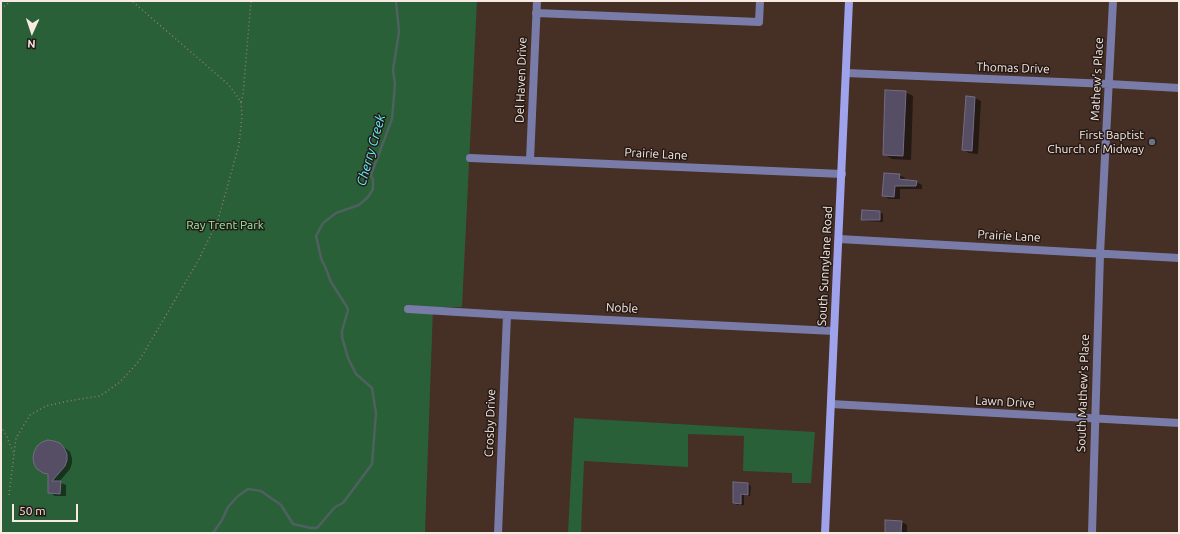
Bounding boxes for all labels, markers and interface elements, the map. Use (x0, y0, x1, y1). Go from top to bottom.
north arrow (12, 12, 52, 52)
street label: Del Haven Drive (512, 37, 530, 123)
street label: Mathew's Place (1088, 37, 1106, 121)
text: N (27, 38, 36, 50)
street label: Thomas Drive (976, 60, 1050, 76)
water label: Cherry Creek (353, 112, 389, 188)
place label: First Baptist Church of Midway (1047, 128, 1144, 156)
marker: First Baptist Church of Midway (1147, 137, 1157, 147)
street label: Prairie Lane (624, 145, 688, 163)
street label: South Sunnylane Road (815, 206, 835, 326)
park label: Ray Trent Park (186, 218, 264, 232)
street label: Prairie Lane (977, 227, 1041, 245)
street label: Noble (605, 300, 639, 316)
street label: South Mathew's Place (1074, 334, 1092, 452)
street label: Crosby Drive (482, 389, 498, 457)
street label: Lawn Drive (975, 393, 1035, 411)
scale bar (14, 496, 80, 522)
text: 50 m (19, 504, 46, 517)

